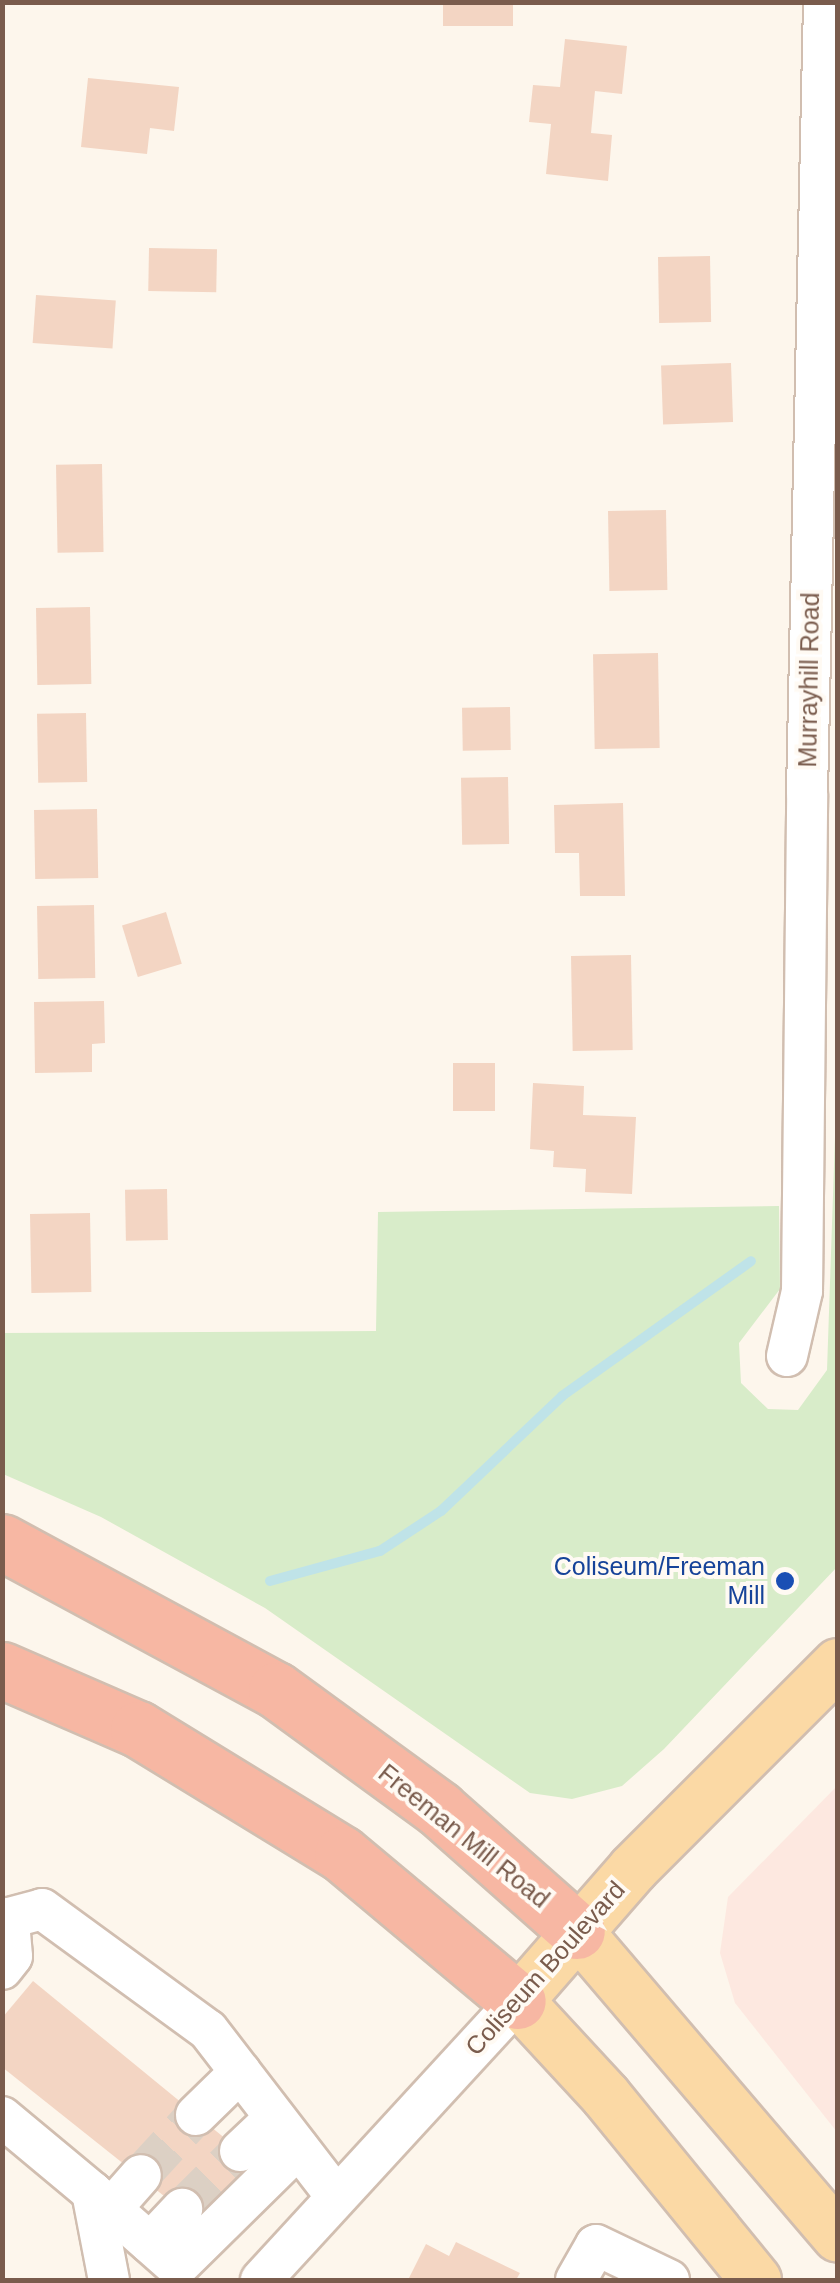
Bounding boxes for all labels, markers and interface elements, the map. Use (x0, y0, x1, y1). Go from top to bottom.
street label: Murrayhill Road (792, 592, 826, 768)
place label: Coliseum/Freeman Mill (554, 1552, 765, 1611)
marker: Coliseum/Freeman Mill (774, 1570, 796, 1592)
street label: Freeman Mill Road (373, 1758, 555, 1914)
street label: Coliseum Boulevard (459, 1875, 631, 2061)

